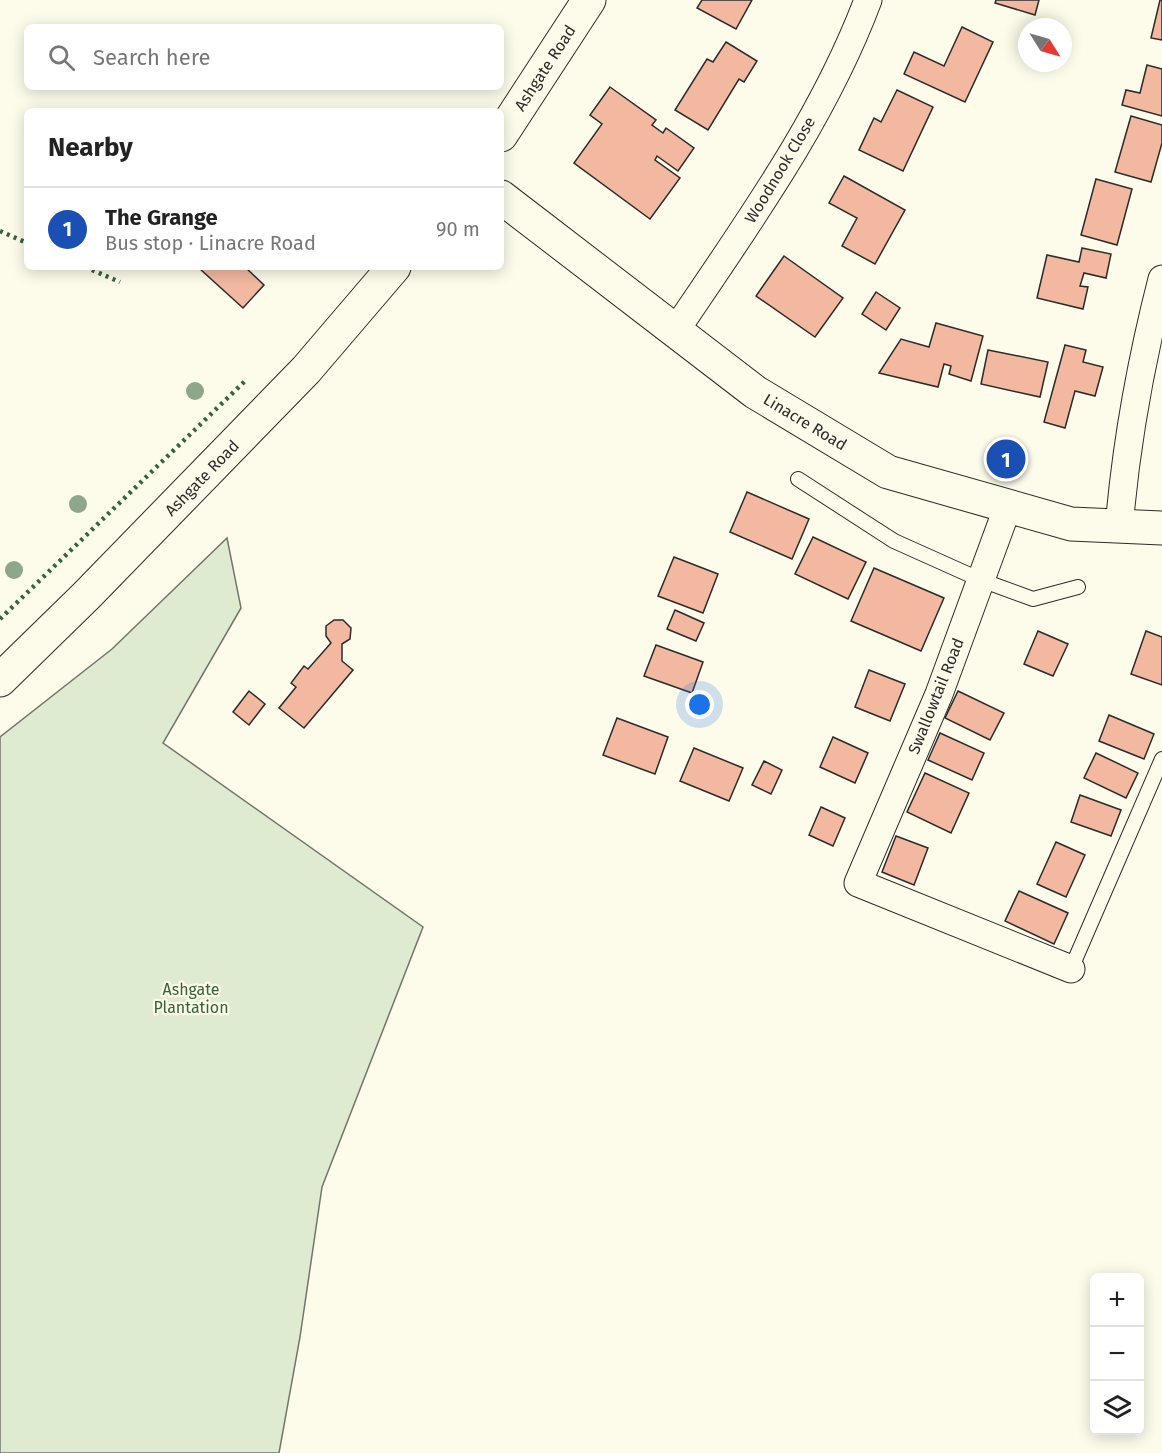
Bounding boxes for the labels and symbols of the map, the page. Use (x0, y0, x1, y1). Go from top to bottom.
north arrow (1018, 18, 1072, 72)
street label: Ashgate Road (510, 22, 580, 114)
street label: Woodnook Close (741, 113, 819, 227)
street label: Linacre Road (760, 390, 850, 454)
street label: Ashgate Road (161, 436, 243, 520)
pin: 1 (986, 436, 1026, 482)
street label: Swallowtail Road (904, 635, 968, 757)
your location (685, 690, 714, 719)
park label: Ashgate Plantation (153, 980, 229, 1017)

